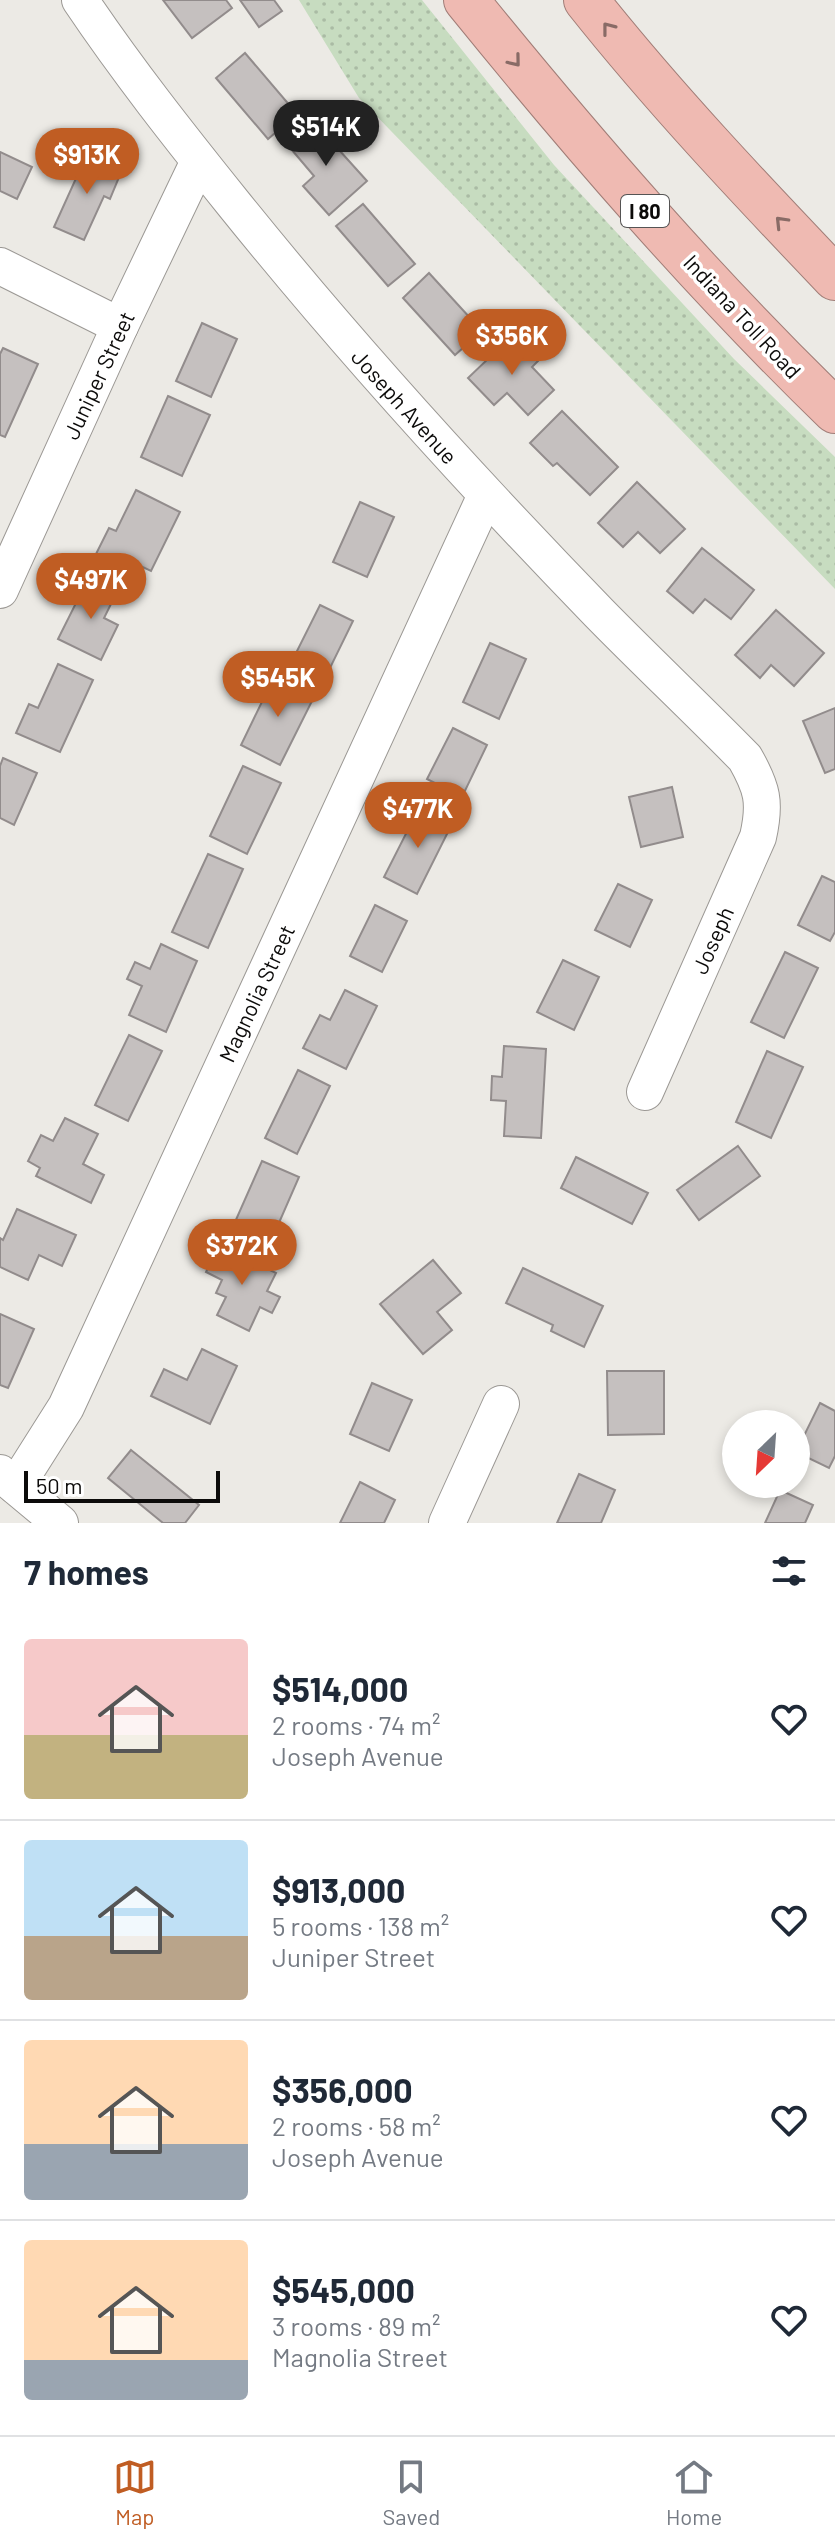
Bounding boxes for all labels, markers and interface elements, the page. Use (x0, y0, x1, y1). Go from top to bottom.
one-way arrow (603, 23, 618, 37)
one-way arrow (505, 51, 520, 66)
pin: $514K (270, 100, 382, 168)
text: $514K (291, 110, 361, 141)
pin: $913K (31, 128, 143, 196)
text: $913K (53, 138, 121, 169)
road number: I 80 (621, 195, 669, 227)
one-way arrow (776, 217, 791, 231)
street label: Indiana Toll Road (679, 249, 807, 383)
street label: Juniper Street (57, 307, 139, 443)
pin: $356K (456, 309, 568, 377)
text: $356K (475, 319, 549, 350)
street label: Joseph Avenue (347, 343, 463, 469)
pin: $497K (35, 553, 147, 621)
text: $497K (54, 563, 128, 594)
pin: $545K (222, 651, 334, 719)
text: $545K (241, 661, 315, 692)
pin: $477K (362, 782, 474, 850)
text: $477K (383, 792, 453, 823)
street label: Joseph (686, 902, 738, 978)
street label: Magnolia Street (213, 920, 299, 1066)
pin: $372K (186, 1219, 298, 1287)
text: $372K (206, 1229, 278, 1260)
north arrow (722, 1410, 810, 1498)
map controls (722, 1410, 810, 1498)
scale bar (24, 1467, 220, 1503)
text: 50 m (36, 1472, 82, 1498)
icon: filters (767, 1549, 811, 1593)
text: 7 homes (24, 1551, 149, 1592)
text: $514,000 (272, 1668, 408, 1709)
icon: home (88, 1671, 184, 1767)
icon: heart (767, 1697, 811, 1741)
text: 2 rooms · 74 m² (272, 1709, 440, 1740)
text: Joseph Avenue (272, 1740, 444, 1771)
text: $913,000 (272, 1869, 405, 1910)
icon: home (88, 1872, 184, 1968)
icon: heart (767, 1898, 811, 1942)
text: 5 rooms · 138 m² (272, 1910, 449, 1941)
text: Juniper Street (272, 1941, 435, 1972)
text: $356,000 (272, 2069, 413, 2110)
icon: home (88, 2072, 184, 2168)
icon: heart (767, 2098, 811, 2142)
text: 2 rooms · 58 m² (272, 2110, 441, 2141)
text: Joseph Avenue (272, 2141, 444, 2172)
text: $545,000 (272, 2269, 415, 2310)
icon: home (88, 2272, 184, 2368)
icon: heart (767, 2298, 811, 2342)
text: 3 rooms · 89 m² (272, 2310, 440, 2341)
text: Magnolia Street (272, 2341, 448, 2372)
tab: Map (113, 2455, 157, 2529)
tab: Saved (383, 2455, 440, 2529)
tab: Home (666, 2455, 722, 2529)

